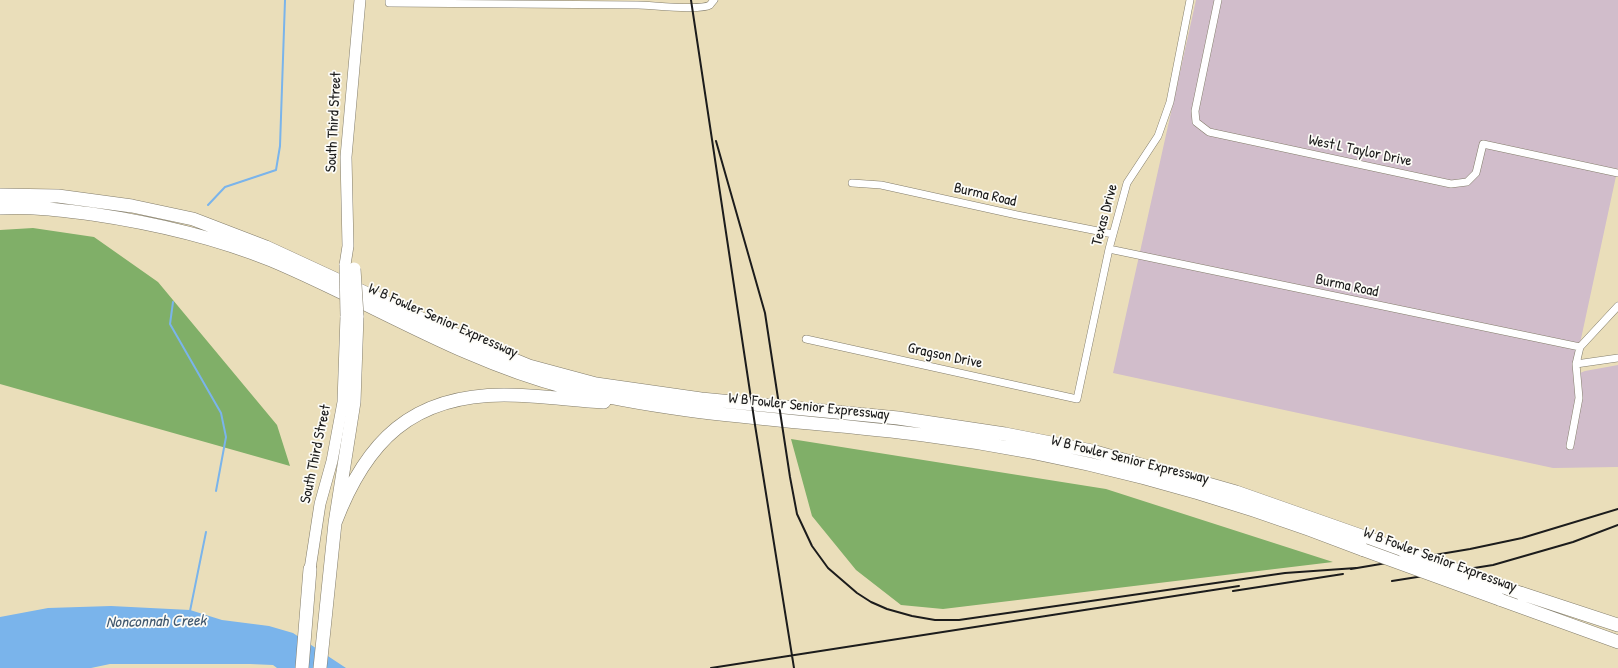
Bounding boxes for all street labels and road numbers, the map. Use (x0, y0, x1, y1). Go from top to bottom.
street label: South Third Street (322, 71, 346, 173)
street label: West L Taylor Drive (1307, 131, 1413, 171)
street label: Burma Road (952, 179, 1018, 211)
street label: Texas Drive (1088, 182, 1122, 248)
street label: Burma Road (1314, 271, 1380, 301)
street label: W B Fowler Senior Expressway (365, 280, 521, 362)
street label: Gragson Drive (906, 339, 984, 373)
street label: W B Fowler Senior Expressway (727, 390, 891, 424)
street label: South Third Street (297, 403, 335, 505)
street label: W B Fowler Senior Expressway (1049, 432, 1211, 488)
street label: W B Fowler Senior Expressway (1361, 524, 1519, 596)

